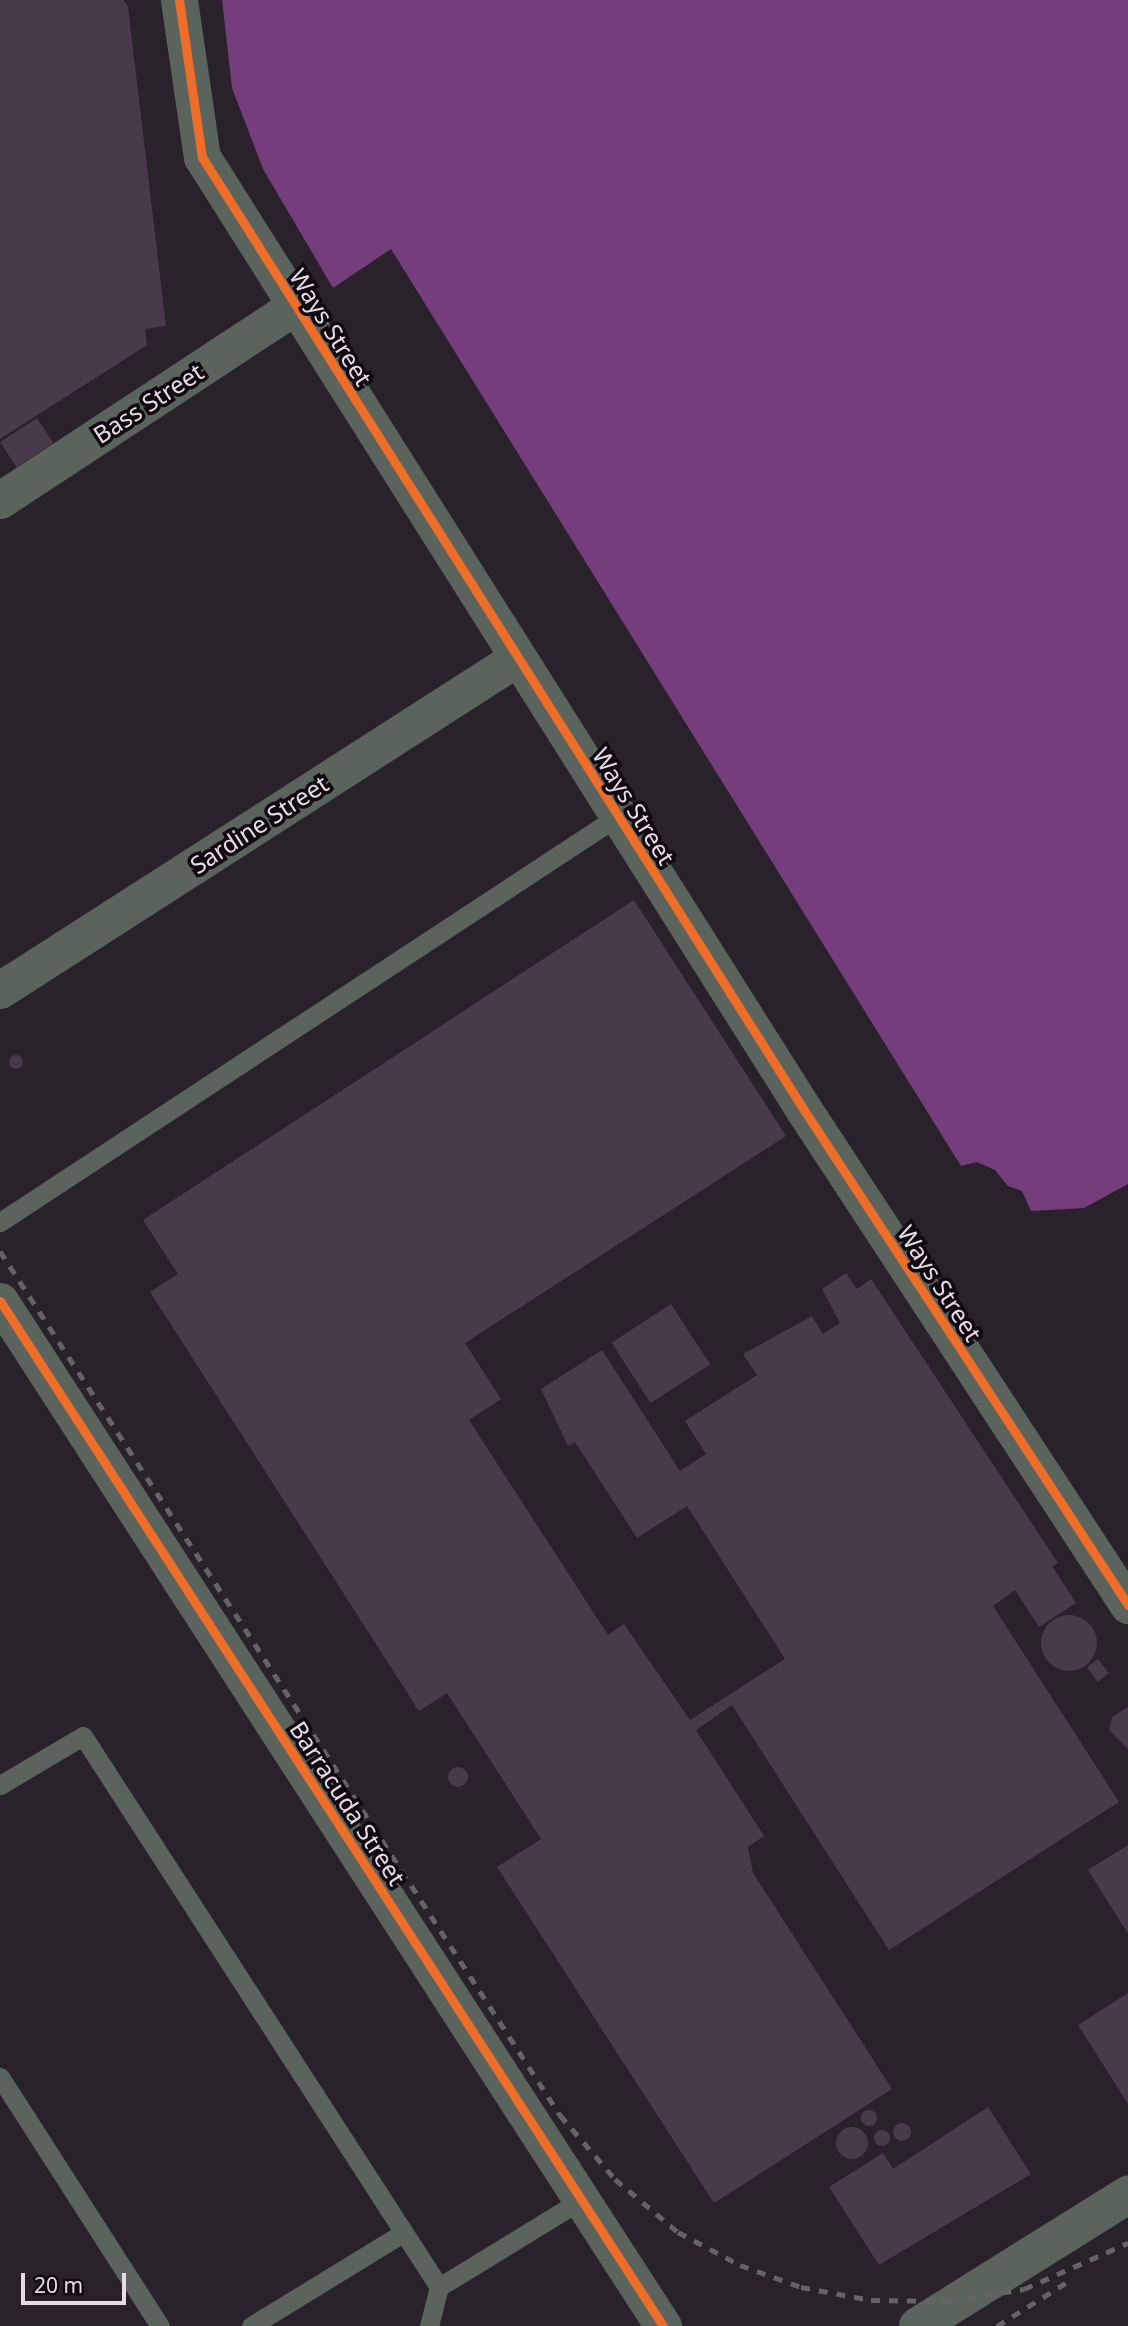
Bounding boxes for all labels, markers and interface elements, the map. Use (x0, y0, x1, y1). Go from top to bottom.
street label: Ways Street (284, 263, 378, 391)
street label: Bass Street (88, 357, 208, 449)
street label: Ways Street (587, 742, 681, 870)
street label: Sardine Street (185, 769, 333, 879)
street label: Ways Street (892, 1220, 988, 1346)
street label: Barracuda Street (284, 1716, 412, 1890)
scale bar (24, 2260, 130, 2304)
text: 20 m (34, 2271, 83, 2299)

